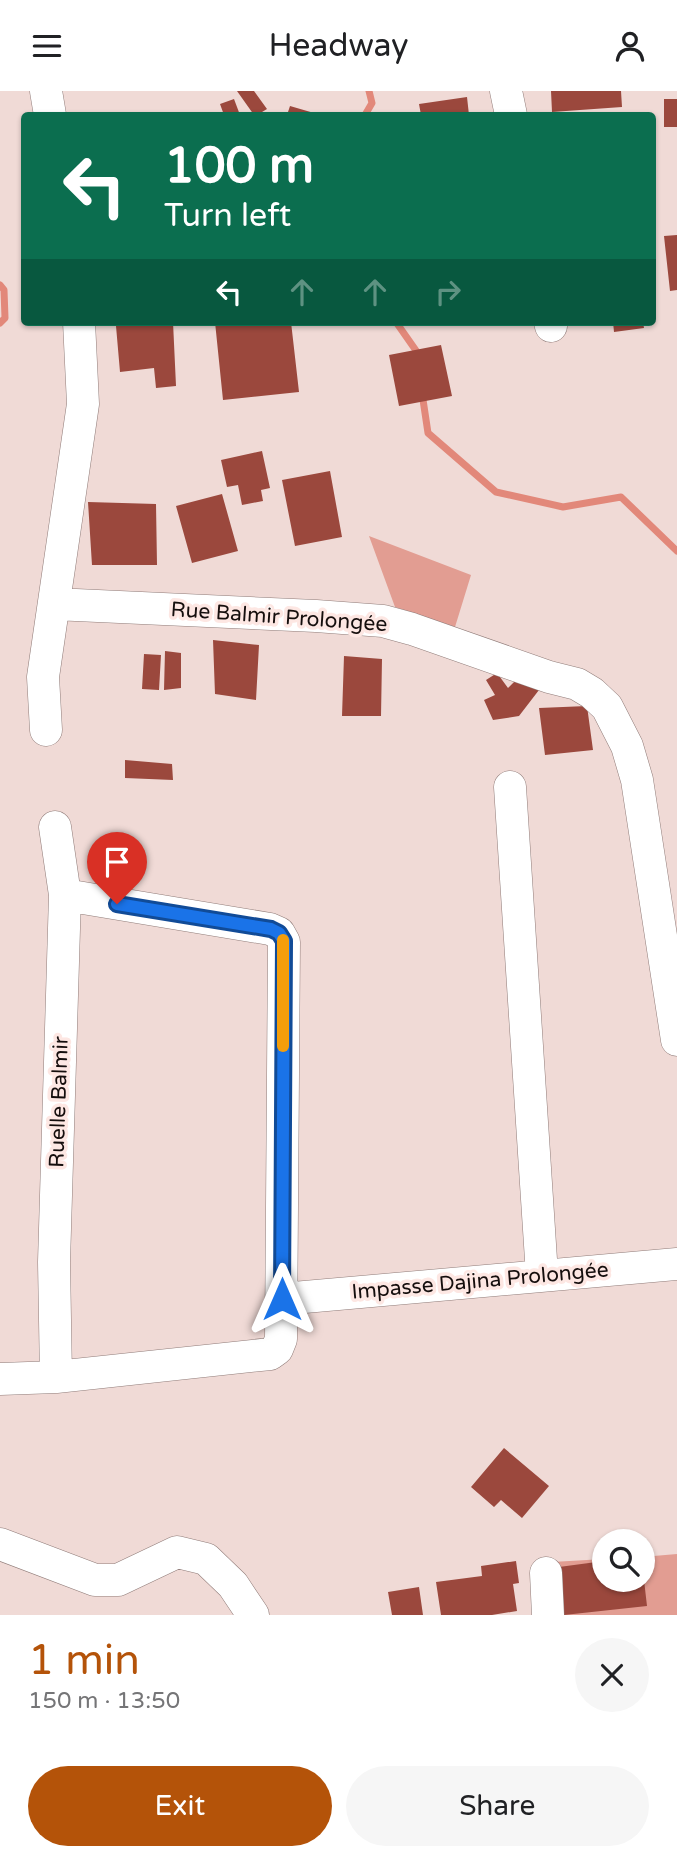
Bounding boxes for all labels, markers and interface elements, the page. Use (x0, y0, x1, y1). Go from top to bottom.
icon: menu (28, 27, 66, 65)
text: Headway (268, 27, 409, 65)
icon: person (611, 27, 649, 65)
text: 100 m (164, 137, 314, 196)
icon: left (49, 140, 140, 231)
text: Turn left (164, 197, 291, 235)
icon: left (210, 273, 248, 311)
icon: ahead (283, 273, 321, 311)
icon: ahead (356, 273, 394, 311)
icon: right (429, 273, 467, 311)
street label: Rue Balmir Prolongée (170, 597, 388, 637)
pin (87, 832, 147, 904)
icon: arrive (98, 843, 136, 881)
street label: Ruelle Balmir (44, 1036, 74, 1168)
street label: Impasse Dajina Prolongée (350, 1257, 610, 1305)
position arrow (245, 1262, 319, 1336)
map controls (592, 1529, 655, 1592)
button: search (592, 1529, 655, 1592)
text: 1 min (28, 1635, 140, 1686)
button: close (575, 1638, 649, 1712)
text: 150 m · 13:50 (28, 1687, 180, 1715)
button: Exit (28, 1766, 332, 1846)
button: Share (346, 1766, 649, 1846)

